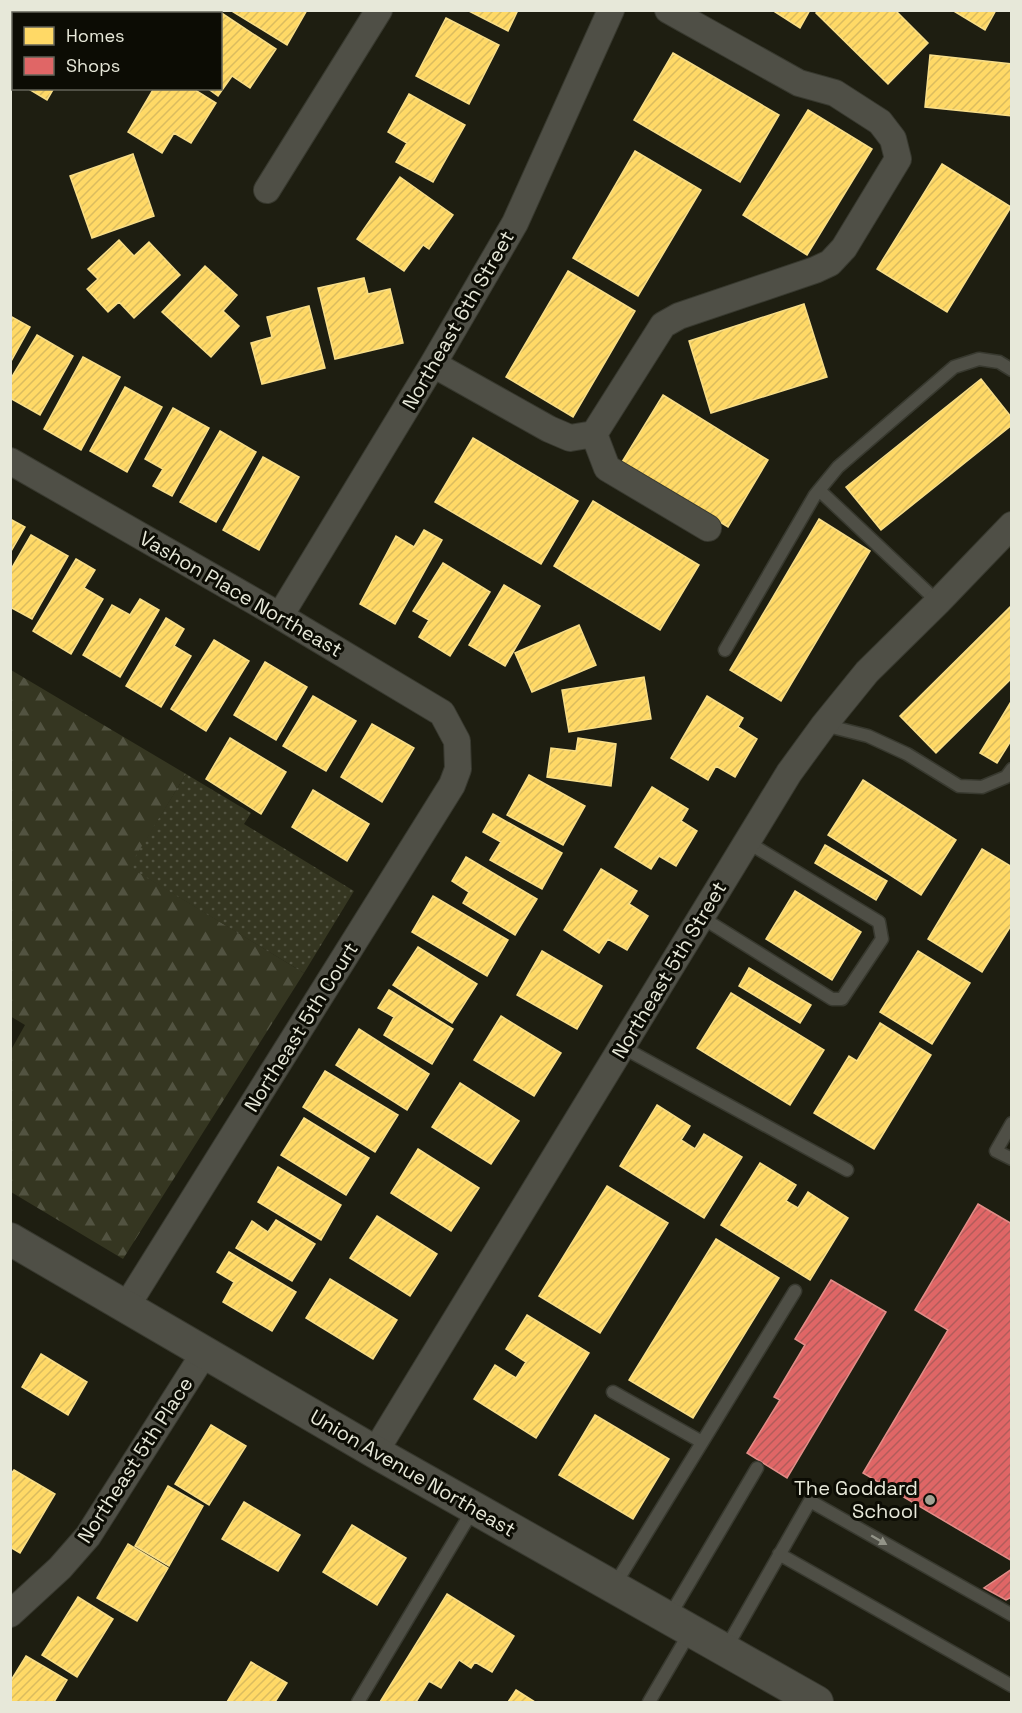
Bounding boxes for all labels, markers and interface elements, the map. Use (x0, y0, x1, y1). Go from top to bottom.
legend (12, 12, 222, 90)
text: Homes (66, 24, 125, 47)
text: Shops (66, 54, 120, 77)
street label: Northeast 6th Street (396, 226, 520, 414)
street label: Vashon Place Northeast (135, 525, 347, 663)
street label: Northeast 5th Street (606, 877, 732, 1063)
street label: Northeast 5th Court (238, 937, 364, 1117)
street label: Northeast 5th Place (72, 1372, 198, 1548)
street label: Union Avenue Northeast (306, 1403, 520, 1543)
place label: The Goddard School (794, 1475, 918, 1524)
marker: The Goddard School (923, 1493, 937, 1507)
one-way arrow (871, 1535, 888, 1545)

